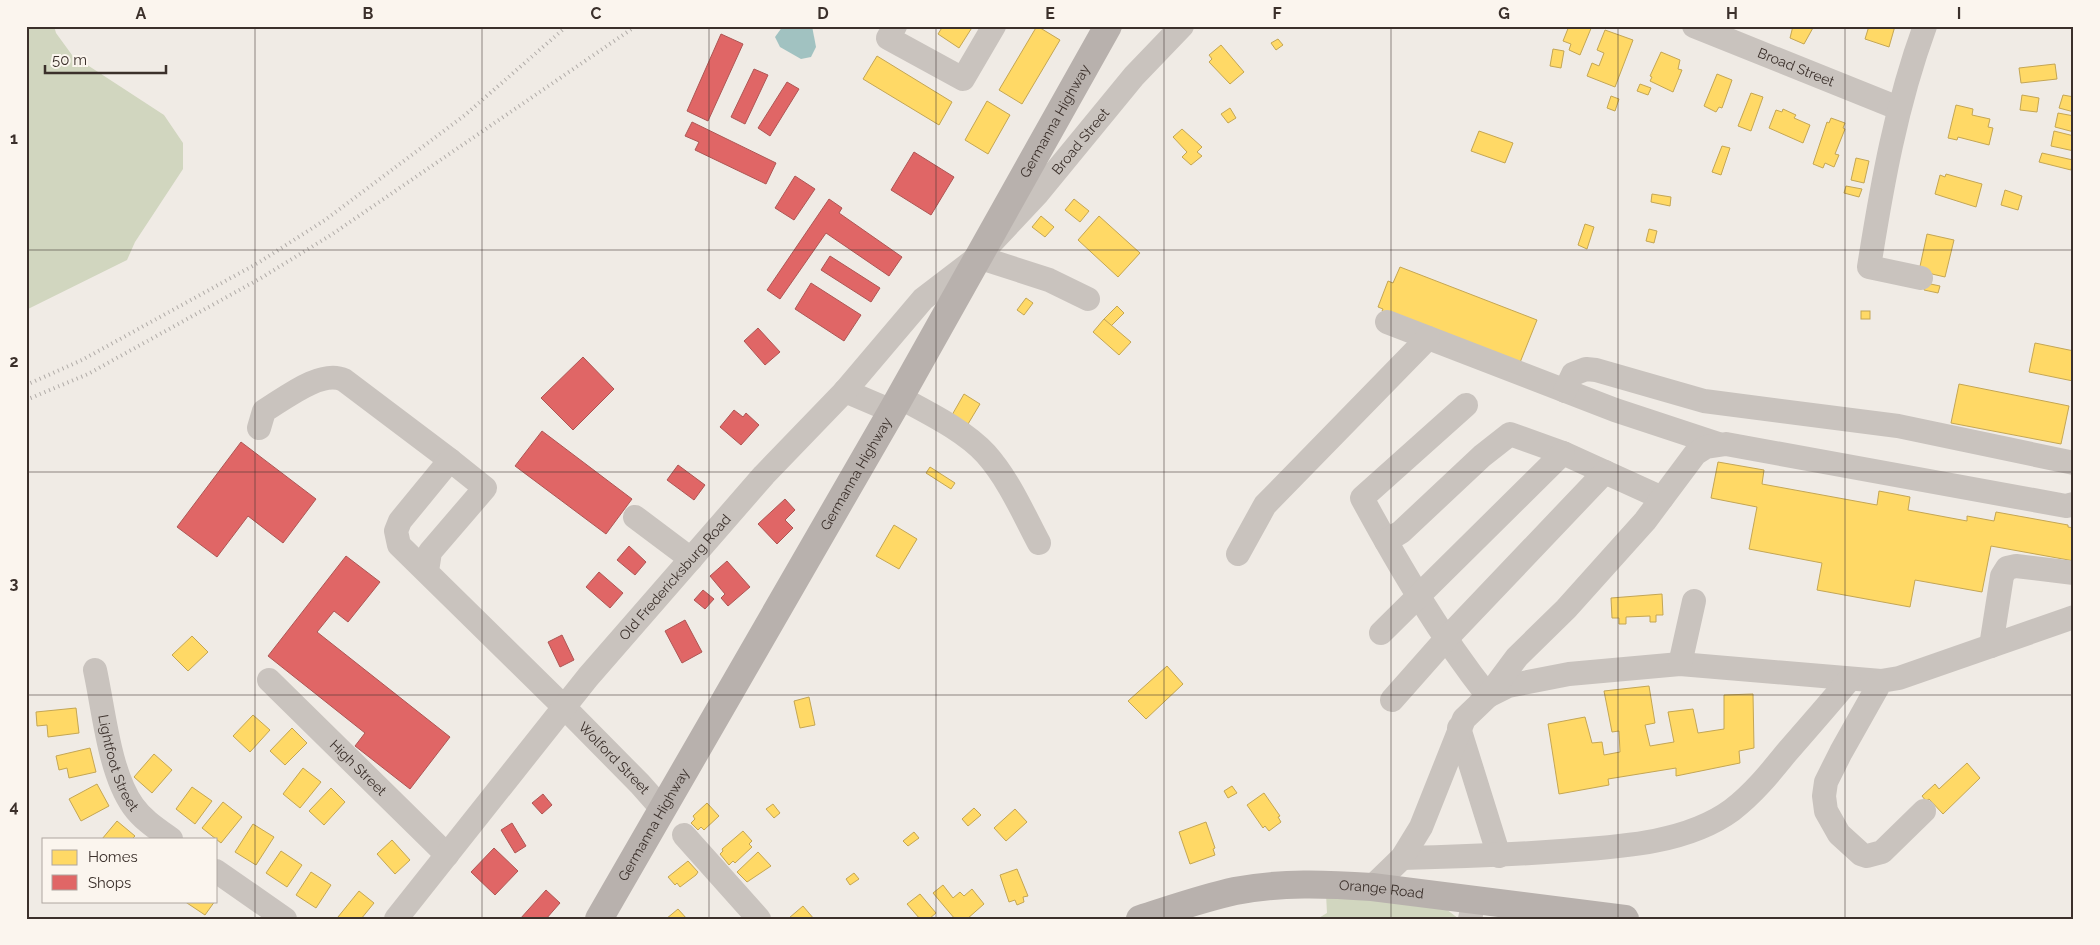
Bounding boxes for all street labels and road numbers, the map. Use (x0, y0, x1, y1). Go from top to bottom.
street label: Broad Street (1755, 44, 1837, 90)
street label: Germanna Highway (1017, 61, 1093, 180)
street label: Broad Street (1049, 105, 1113, 178)
street label: Germanna Highway (817, 414, 895, 533)
street label: Old Fredericksburg Road (616, 511, 734, 644)
street label: Lightfoot Street (95, 713, 142, 814)
street label: Wolford Street (575, 719, 653, 797)
street label: High Street (327, 736, 390, 799)
street label: Germanna Highway (615, 765, 692, 884)
street label: Orange Road (1339, 877, 1425, 901)

